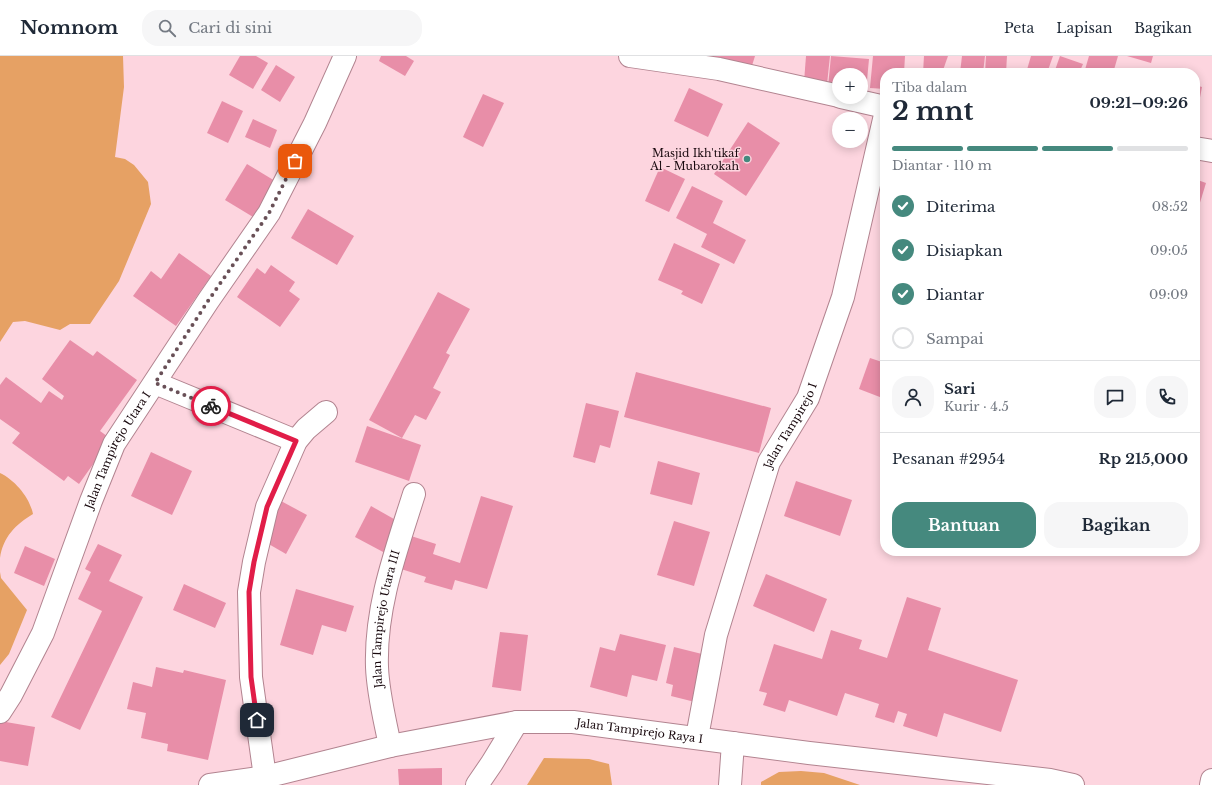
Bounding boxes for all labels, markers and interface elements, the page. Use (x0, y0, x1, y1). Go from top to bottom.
search box (142, 10, 422, 46)
text: Nomnom (20, 16, 118, 39)
icon: search (156, 17, 178, 39)
text: Cari di sini (188, 18, 272, 37)
text: Peta (1004, 19, 1034, 37)
text: Lapisan (1056, 19, 1112, 37)
text: Bagikan (1134, 19, 1192, 37)
map controls (832, 68, 868, 148)
button: + (832, 68, 868, 104)
text: Tiba dalam (892, 79, 967, 96)
text: 09:21–09:26 (1089, 93, 1188, 112)
text: 2 mnt (892, 95, 973, 127)
button: − (832, 112, 868, 148)
pin (278, 144, 312, 178)
place label: Masjid Ikh'tikaf Al - Mubarokah (649, 146, 740, 173)
icon: bag (284, 150, 306, 172)
marker: Masjid Ikh'tikaf Al - Mubarokah (742, 154, 752, 164)
text: Diantar · 110 m (892, 157, 992, 174)
icon: check (892, 195, 914, 217)
text: Diterima (926, 197, 995, 216)
text: 08:52 (1152, 198, 1188, 215)
icon: check (892, 239, 914, 261)
text: Disiapkan (926, 241, 1003, 260)
text: 09:05 (1150, 242, 1188, 259)
icon: check (892, 283, 914, 305)
text: Diantar (926, 285, 984, 304)
text: 09:09 (1149, 286, 1188, 303)
text: Sampai (926, 329, 984, 348)
button: person (892, 376, 934, 418)
button: chat (1094, 376, 1136, 418)
button: phone (1146, 376, 1188, 418)
text: Sari (944, 379, 975, 398)
street label: Jalan Tampirejo I (760, 380, 820, 472)
courier (191, 386, 231, 426)
street label: Jalan Tampirejo Utara I (81, 388, 154, 513)
icon: bike (200, 395, 222, 417)
text: Kurir · 4.5 (944, 398, 1009, 415)
text: Pesanan #2954 (892, 449, 1005, 468)
text: Rp 215,000 (1098, 449, 1188, 468)
button: Bantuan (892, 502, 1036, 548)
button: Bagikan (1044, 502, 1188, 548)
street label: Jalan Tampirejo Utara III (370, 548, 403, 691)
pin (240, 703, 274, 737)
icon: home (246, 709, 268, 731)
street label: Jalan Tampirejo Raya I (574, 715, 704, 746)

